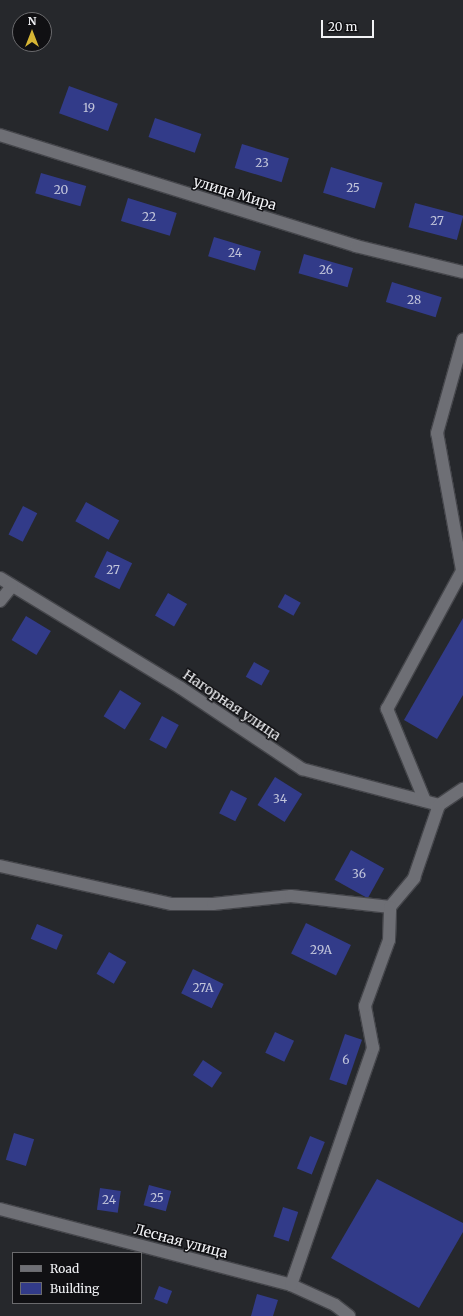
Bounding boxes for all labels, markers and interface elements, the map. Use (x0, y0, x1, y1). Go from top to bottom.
north arrow (12, 12, 52, 52)
scale bar (323, 12, 376, 38)
text: N (28, 14, 36, 28)
text: 20 m (328, 19, 357, 34)
house number: 19 (83, 101, 95, 115)
house number: 23 (255, 156, 269, 170)
street label: улица Мира (191, 172, 279, 214)
house number: 25 (346, 181, 360, 195)
house number: 20 (54, 183, 68, 197)
house number: 22 (142, 210, 156, 224)
house number: 27 (430, 214, 444, 228)
house number: 24 (228, 246, 242, 260)
house number: 26 (319, 263, 333, 277)
house number: 28 (407, 293, 421, 307)
house number: 27 (106, 563, 120, 577)
street label: Нагорная улица (180, 666, 284, 744)
house number: 34 (273, 792, 287, 806)
house number: 36 (352, 867, 366, 881)
house number: 29А (310, 943, 332, 957)
house number: 27А (193, 981, 213, 995)
house number: 6 (342, 1053, 350, 1067)
house number: 25 (150, 1191, 164, 1205)
house number: 24 (102, 1193, 116, 1207)
street label: Лесная улица (132, 1220, 230, 1262)
legend (12, 1252, 142, 1304)
text: Road (50, 1261, 79, 1276)
text: Building (50, 1281, 99, 1296)

